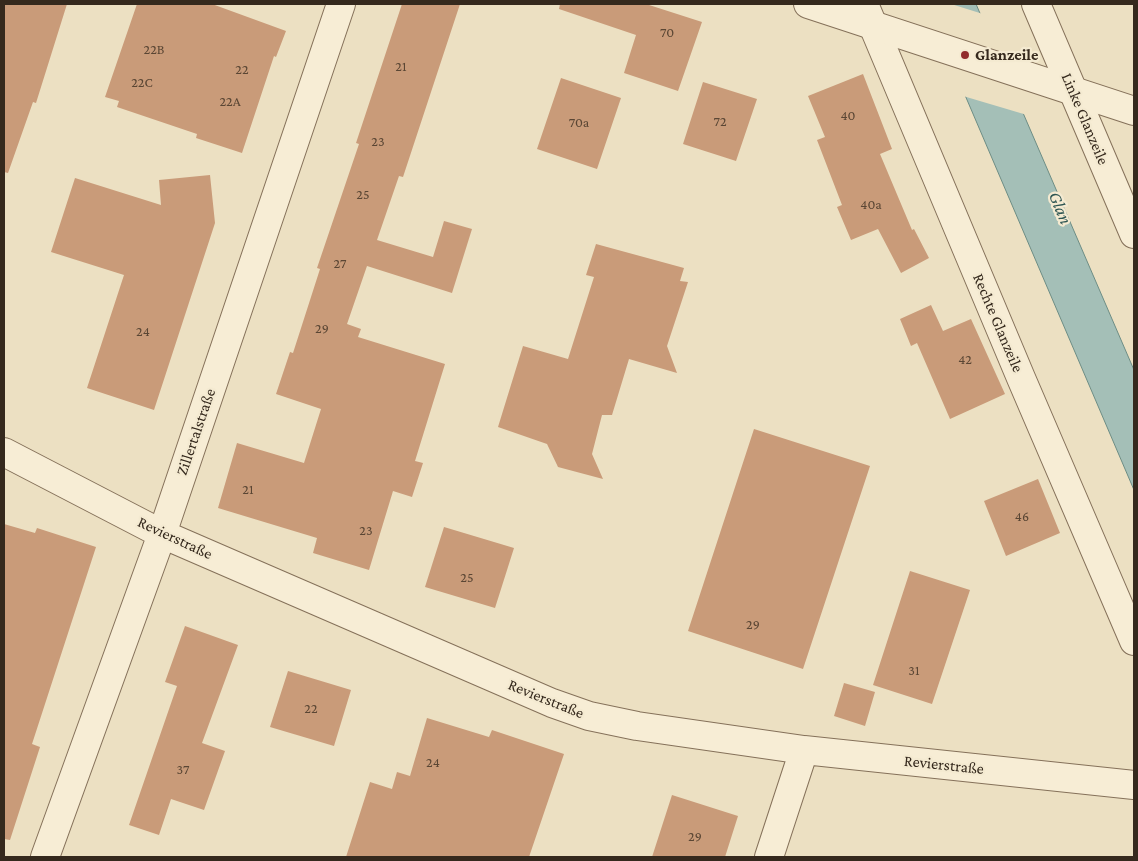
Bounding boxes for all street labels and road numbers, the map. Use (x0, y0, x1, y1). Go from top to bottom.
street label: Linke Glanzeile (1057, 70, 1113, 168)
street label: Rechte Glanzeile (969, 271, 1027, 375)
street label: Zillertalstraße (172, 386, 220, 478)
street label: Revierstraße (135, 512, 215, 564)
street label: Revierstraße (505, 675, 587, 723)
street label: Revierstraße (903, 751, 985, 779)

